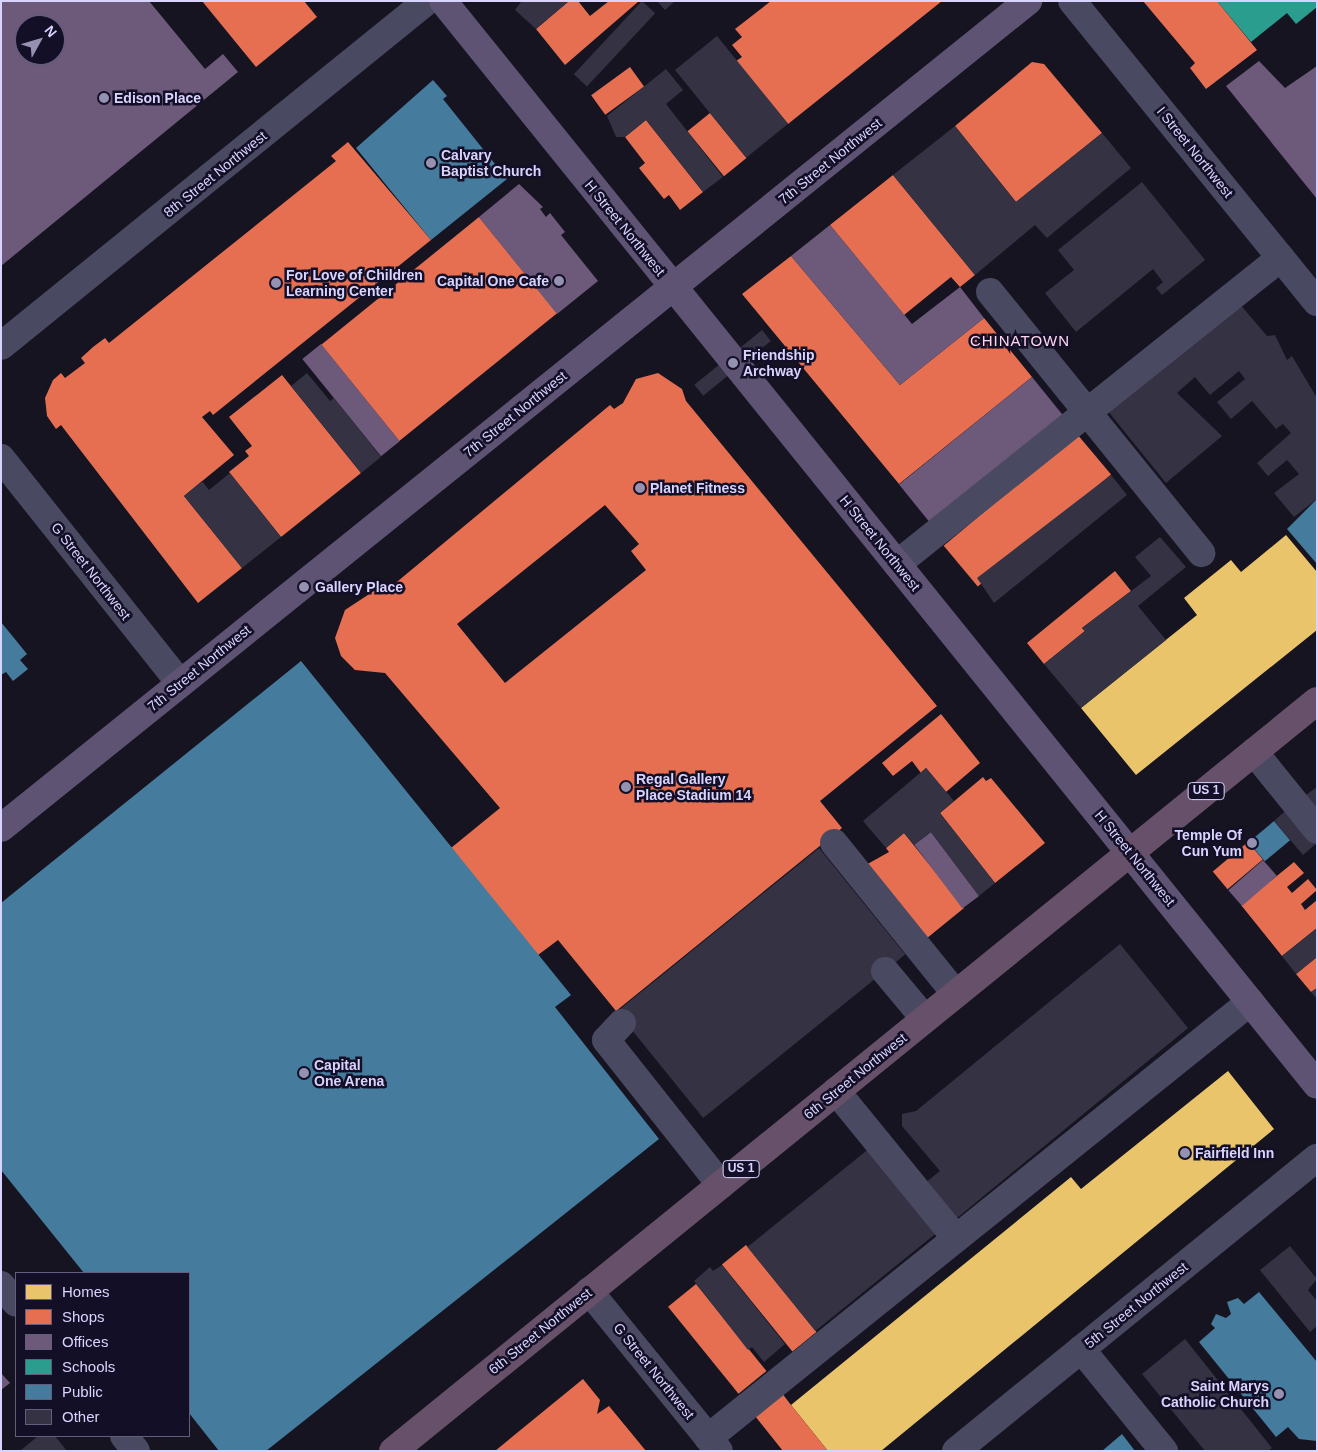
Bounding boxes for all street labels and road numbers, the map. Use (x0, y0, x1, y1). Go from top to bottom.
street label: I Street Northwest (1153, 103, 1237, 201)
street label: 7th Street Northwest (775, 114, 885, 208)
street label: 8th Street Northwest (160, 127, 270, 221)
street label: H Street Northwest (581, 177, 669, 279)
street label: 7th Street Northwest (460, 367, 570, 461)
street label: H Street Northwest (836, 492, 924, 594)
street label: G Street Northwest (48, 519, 134, 623)
street label: 7th Street Northwest (144, 621, 254, 715)
road number: US 1 (1187, 781, 1225, 800)
street label: H Street Northwest (1091, 807, 1179, 909)
street label: 6th Street Northwest (800, 1029, 910, 1123)
road number: US 1 (722, 1160, 760, 1178)
street label: 5th Street Northwest (1081, 1258, 1191, 1352)
street label: 6th Street Northwest (485, 1284, 595, 1378)
street label: G Street Northwest (610, 1319, 698, 1423)

